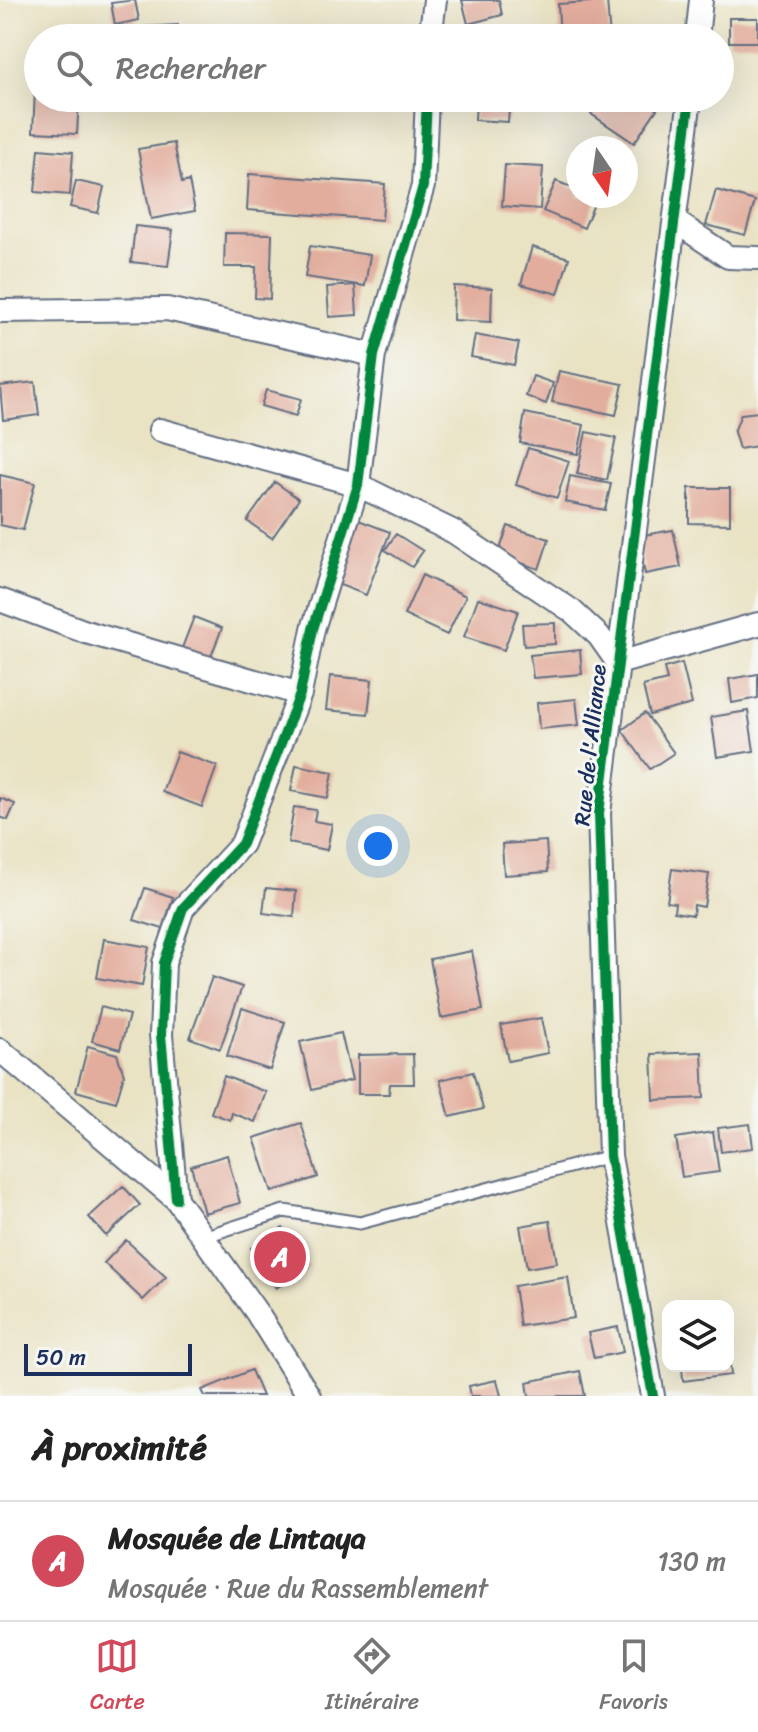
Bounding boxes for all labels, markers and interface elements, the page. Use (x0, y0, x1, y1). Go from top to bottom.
search box (24, 24, 734, 112)
text: Rechercher (116, 41, 266, 95)
icon: search (52, 46, 96, 90)
north arrow (566, 136, 638, 208)
street label: Rue de l'Alliance (562, 662, 618, 828)
your location (358, 826, 398, 866)
pin: A (254, 1227, 306, 1287)
map controls (662, 1300, 734, 1372)
button: layers (662, 1300, 734, 1372)
text: 50 m (36, 1338, 86, 1377)
scale bar (24, 1340, 192, 1376)
text: À proximité (32, 1418, 207, 1478)
text: Mosquée de Lintaya (108, 1511, 366, 1565)
text: A (49, 1538, 67, 1584)
text: 130 m (657, 1538, 726, 1584)
text: Mosquée · Rue du Rassemblement (108, 1565, 488, 1611)
tab: Carte (90, 1634, 145, 1721)
tab: Itinéraire (325, 1634, 419, 1721)
tab: Favoris (599, 1634, 668, 1721)

